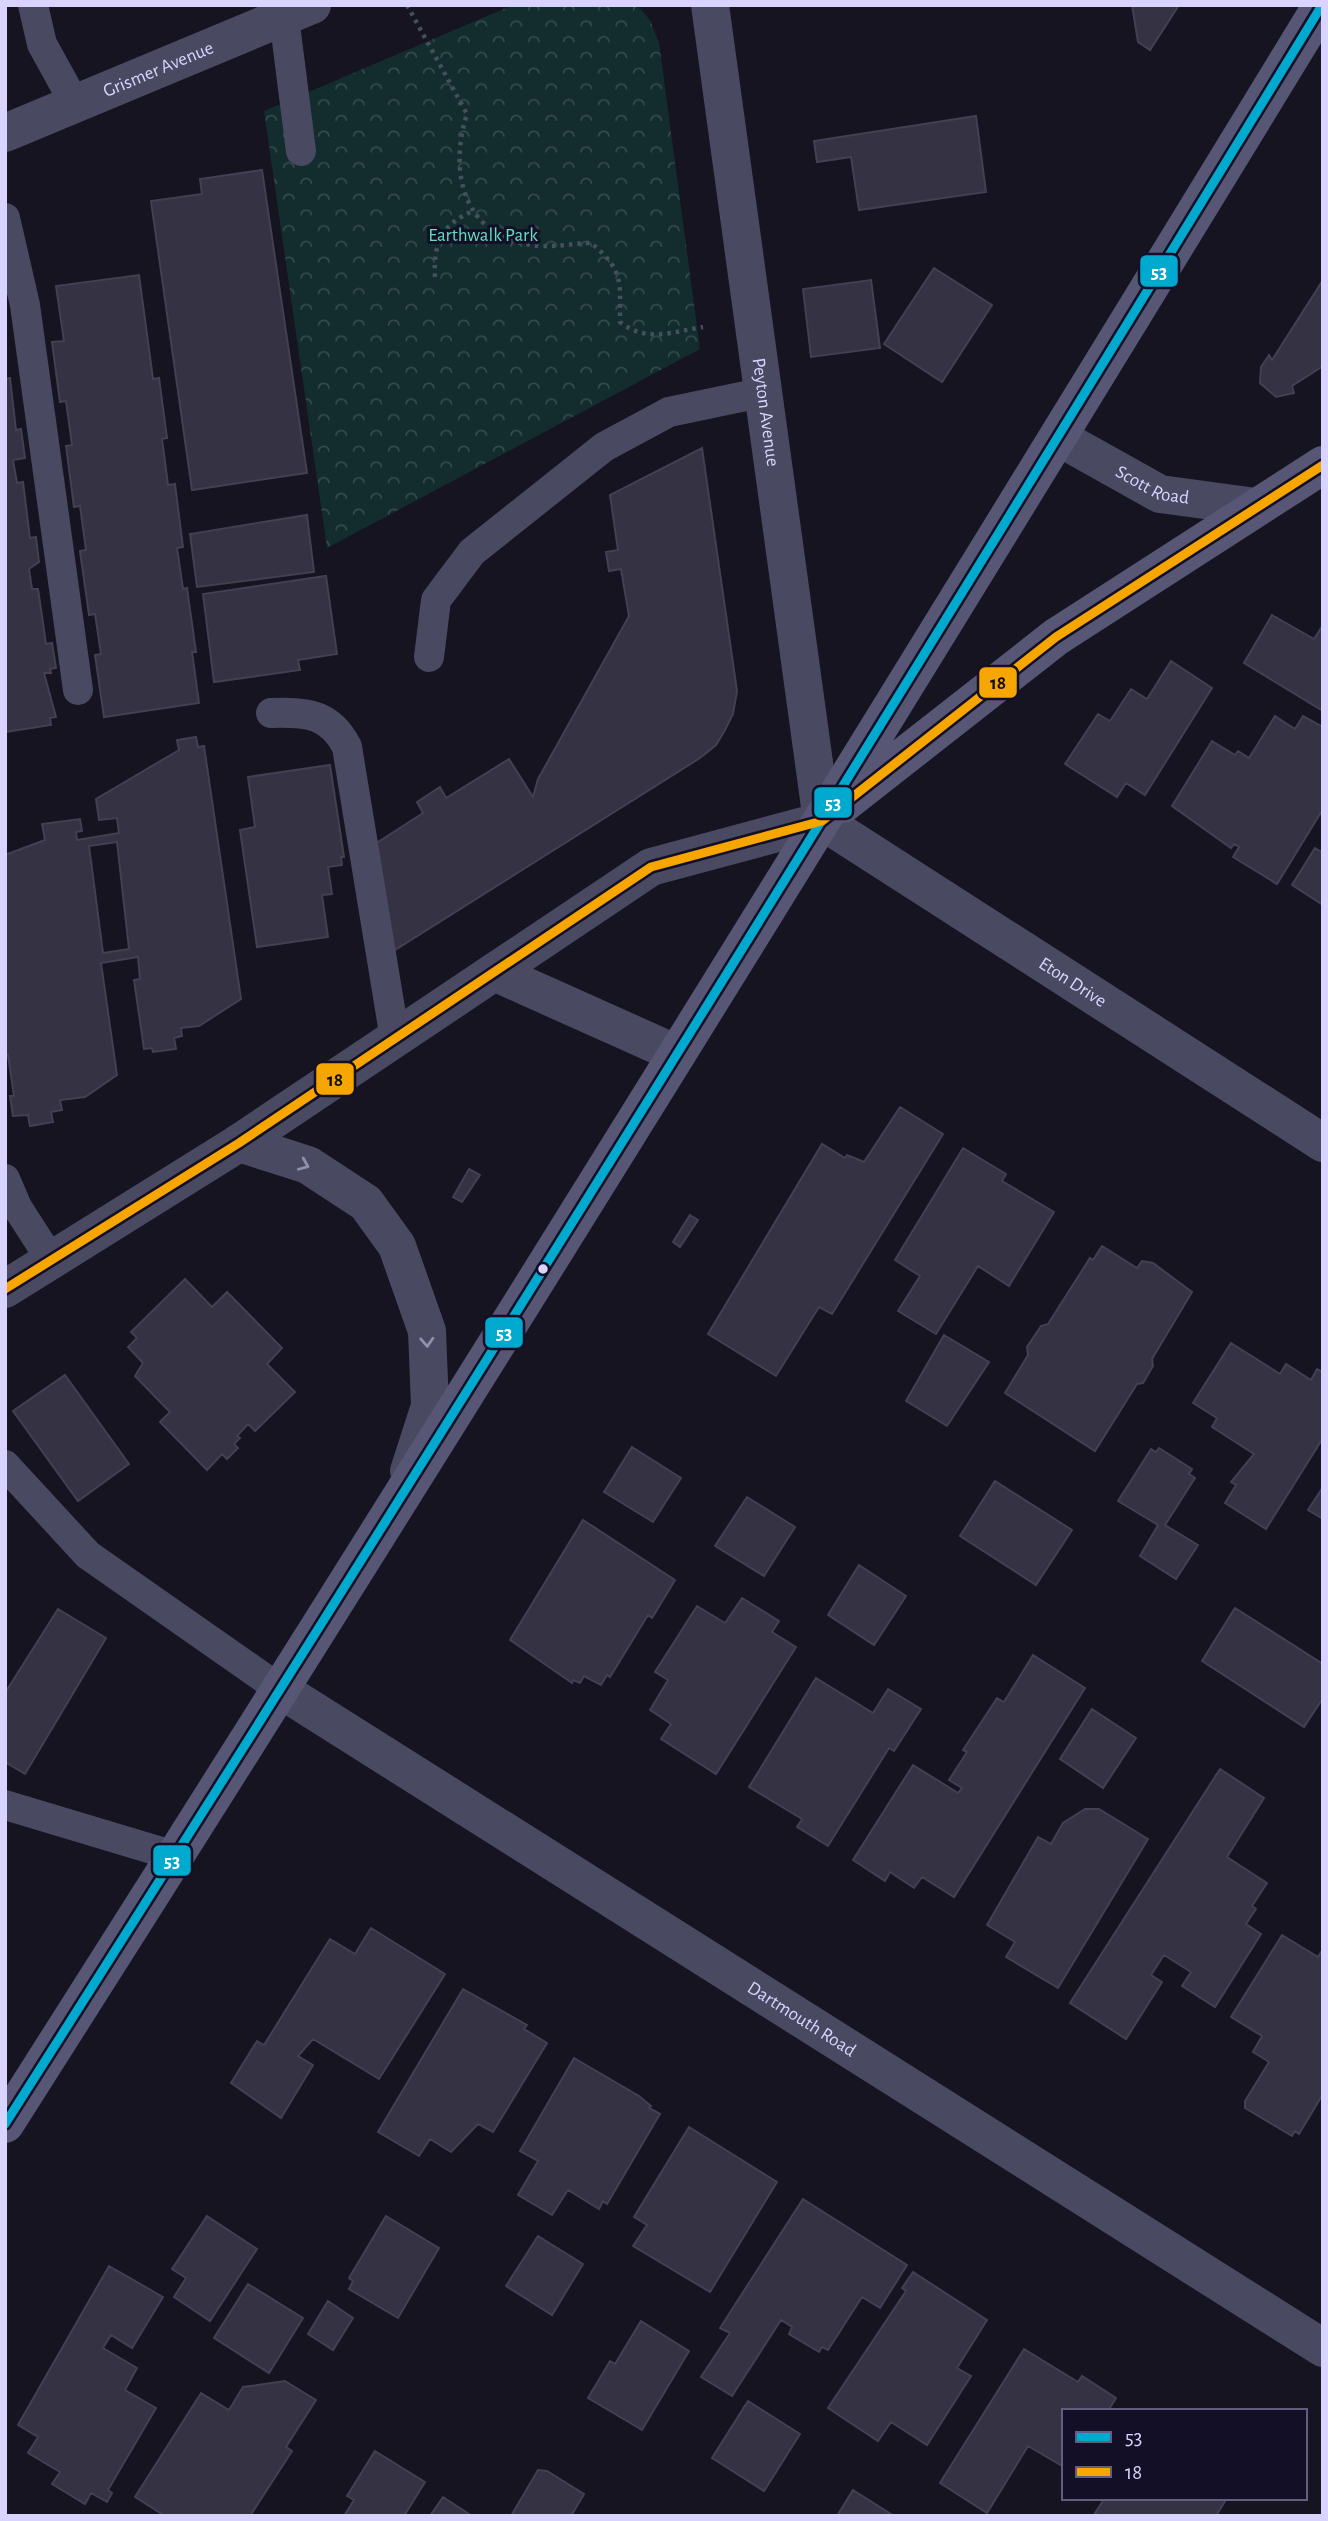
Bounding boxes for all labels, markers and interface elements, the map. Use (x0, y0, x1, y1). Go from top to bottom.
street label: Grismer Avenue (100, 38, 216, 100)
park label: Earthwalk Park (428, 226, 538, 245)
line badge: 53 (1139, 254, 1179, 288)
text: 53 (1151, 263, 1167, 282)
street label: Peyton Avenue (749, 357, 783, 468)
street label: Scott Road (1113, 462, 1190, 507)
line badge: 18 (978, 666, 1018, 699)
text: 18 (990, 674, 1006, 693)
line badge: 53 (813, 786, 853, 819)
text: 53 (825, 794, 841, 813)
street label: Eton Drive (1035, 954, 1110, 1011)
line badge: 18 (315, 1062, 355, 1096)
text: 18 (327, 1071, 343, 1090)
one-way arrow (297, 1156, 309, 1170)
unlabelled marker (536, 1262, 550, 1276)
line badge: 53 (484, 1316, 524, 1349)
text: 53 (496, 1324, 512, 1343)
one-way arrow (419, 1337, 434, 1348)
line badge: 53 (152, 1844, 192, 1877)
text: 53 (164, 1852, 180, 1871)
street label: Dartmouth Road (744, 1978, 860, 2060)
legend (1062, 2409, 1307, 2500)
text: 53 (1125, 2427, 1142, 2448)
text: 18 (1125, 2462, 1142, 2483)

